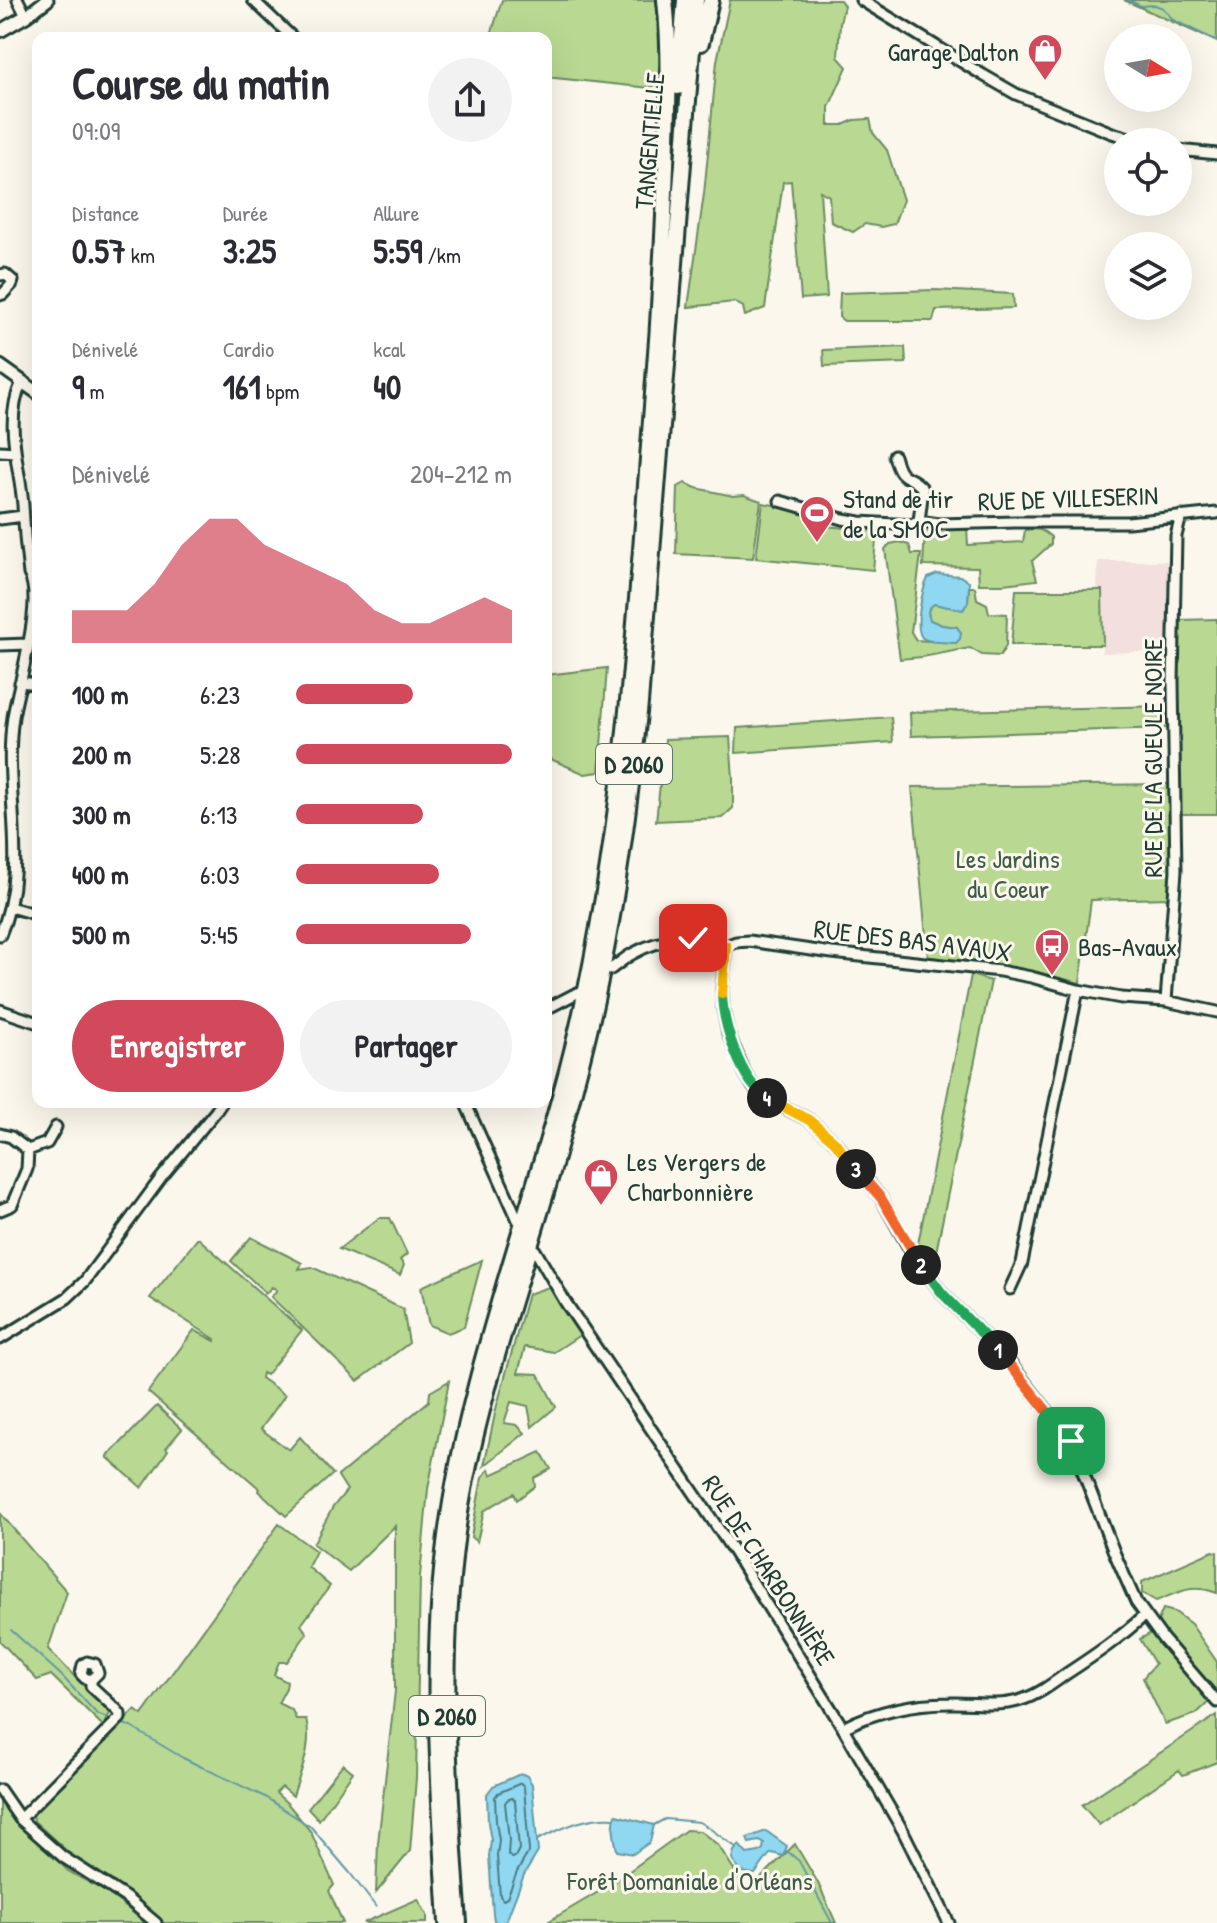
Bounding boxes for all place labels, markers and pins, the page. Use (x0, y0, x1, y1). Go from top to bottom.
shop icon: Garage Dalton (1026, 32, 1064, 82)
place label: Garage Dalton (888, 34, 1019, 69)
place label: Stand de tir de la SMOC (843, 481, 953, 546)
sports icon: Stand de tir de la SMOC (798, 494, 836, 544)
pin (659, 904, 727, 972)
bus stop icon: Bas-Avaux (1033, 927, 1071, 977)
place label: Bas-Avaux (1078, 929, 1177, 964)
pin: 4 (747, 1078, 787, 1118)
place label: Les Vergers de Charbonnière (627, 1144, 766, 1209)
pin: 3 (836, 1149, 876, 1189)
shop icon: Les Vergers de Charbonnière (582, 1157, 620, 1207)
pin: 2 (901, 1245, 941, 1285)
pin: 1 (978, 1330, 1018, 1370)
pin (1037, 1407, 1105, 1475)

